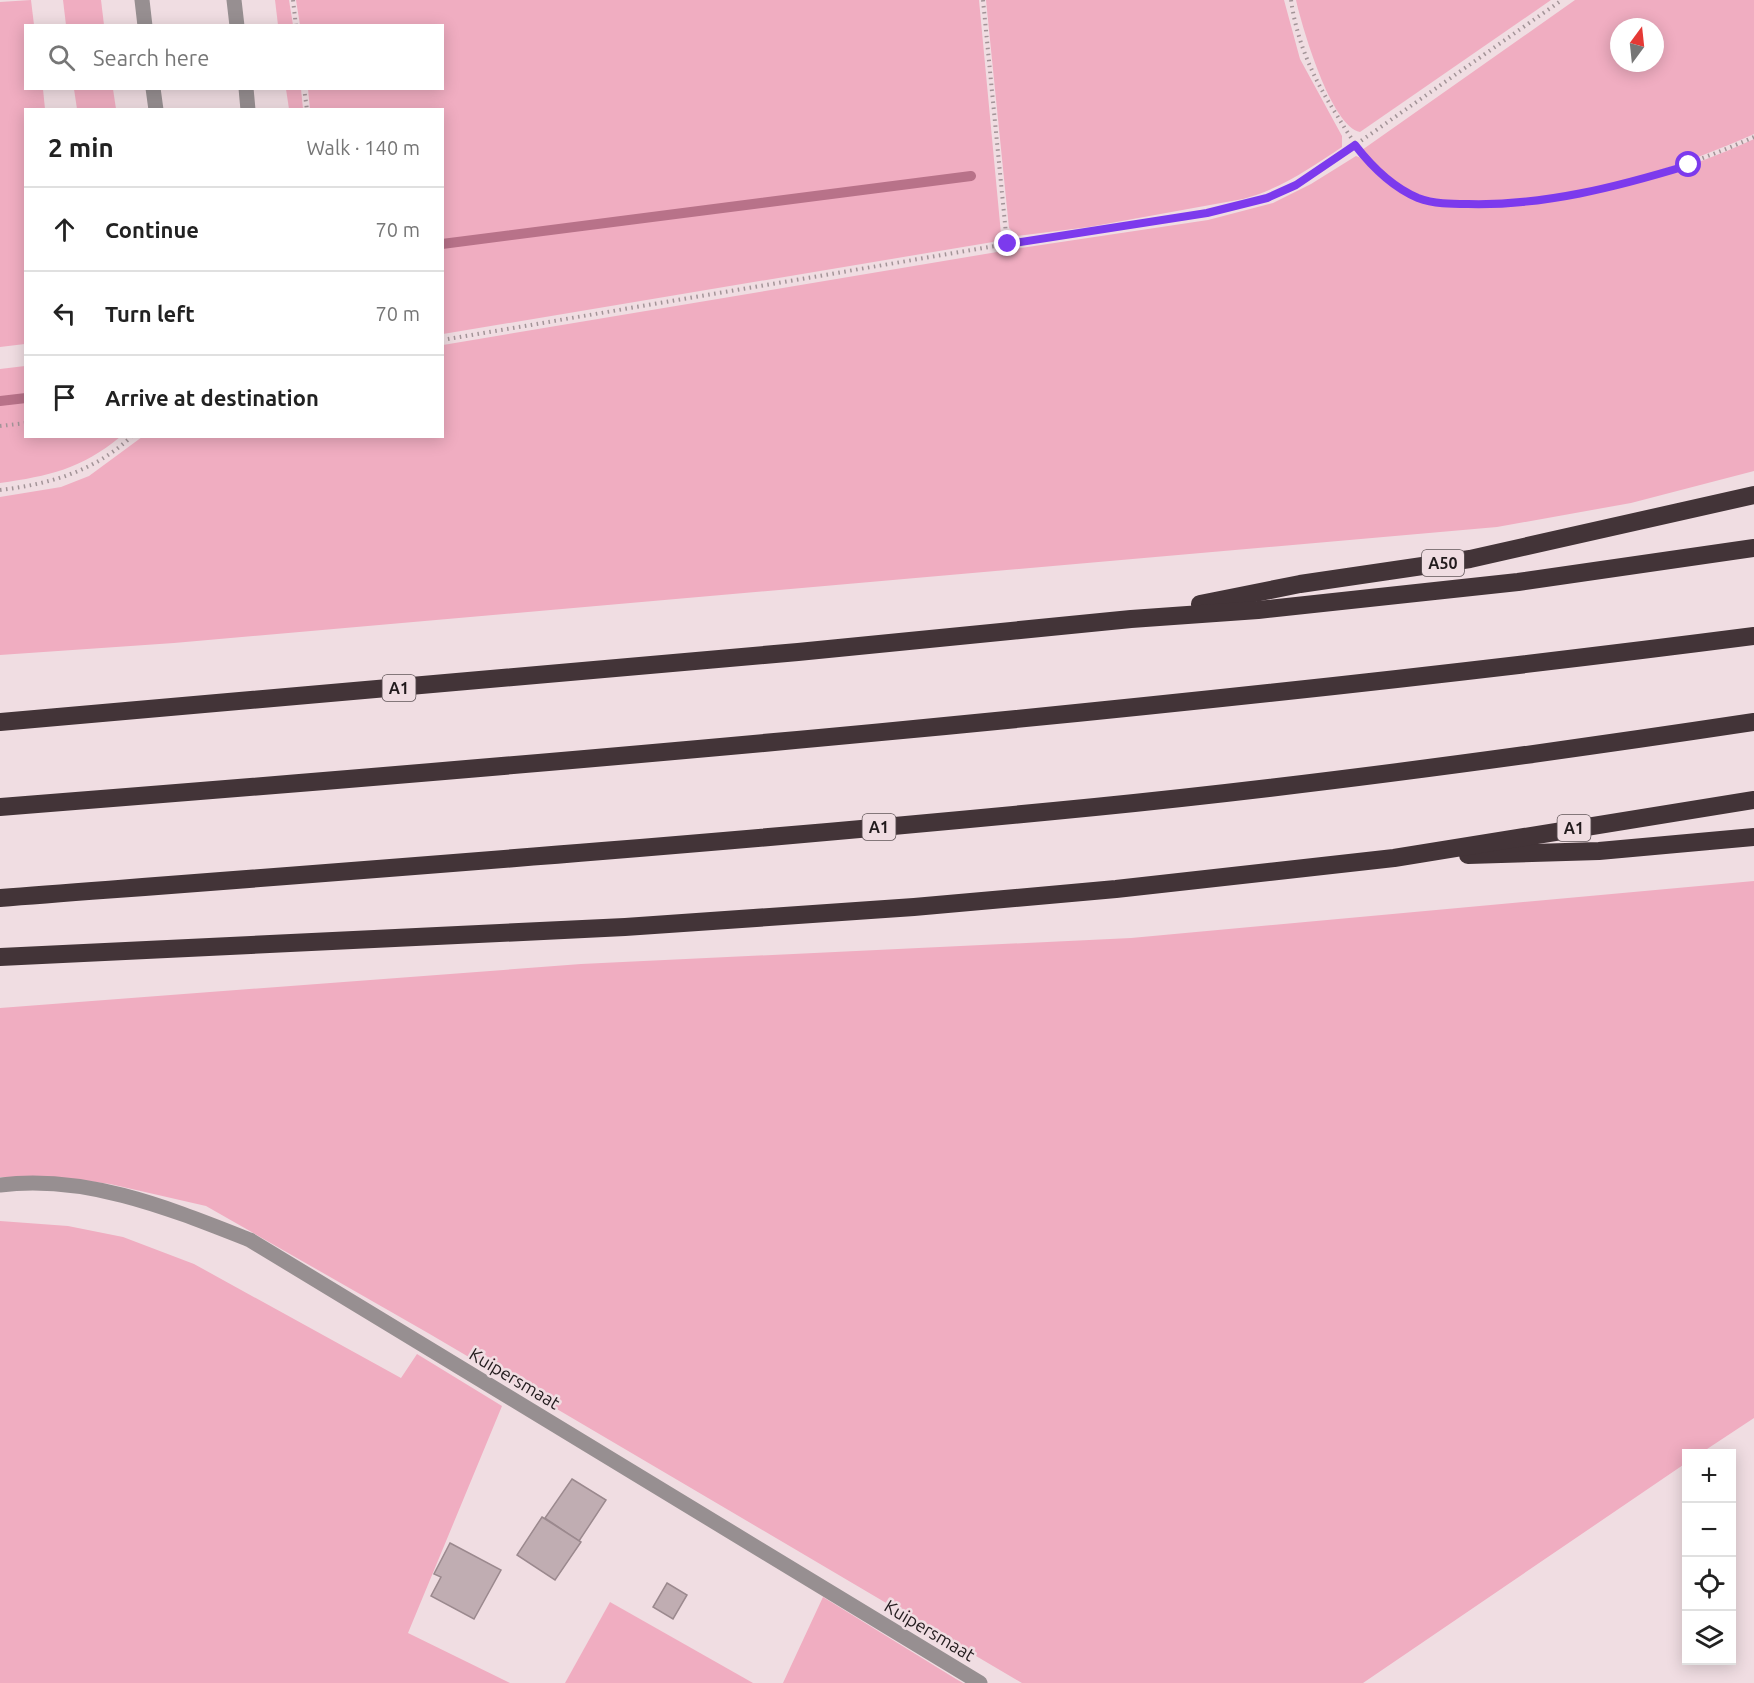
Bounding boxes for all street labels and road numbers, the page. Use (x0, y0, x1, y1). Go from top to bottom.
road number: A50 (1422, 550, 1464, 576)
road number: A1 (382, 675, 416, 701)
road number: A1 (862, 814, 896, 840)
road number: A1 (1558, 815, 1590, 841)
street label: Kuipersmaat (466, 1343, 564, 1413)
street label: Kuipersmaat (881, 1595, 979, 1665)

